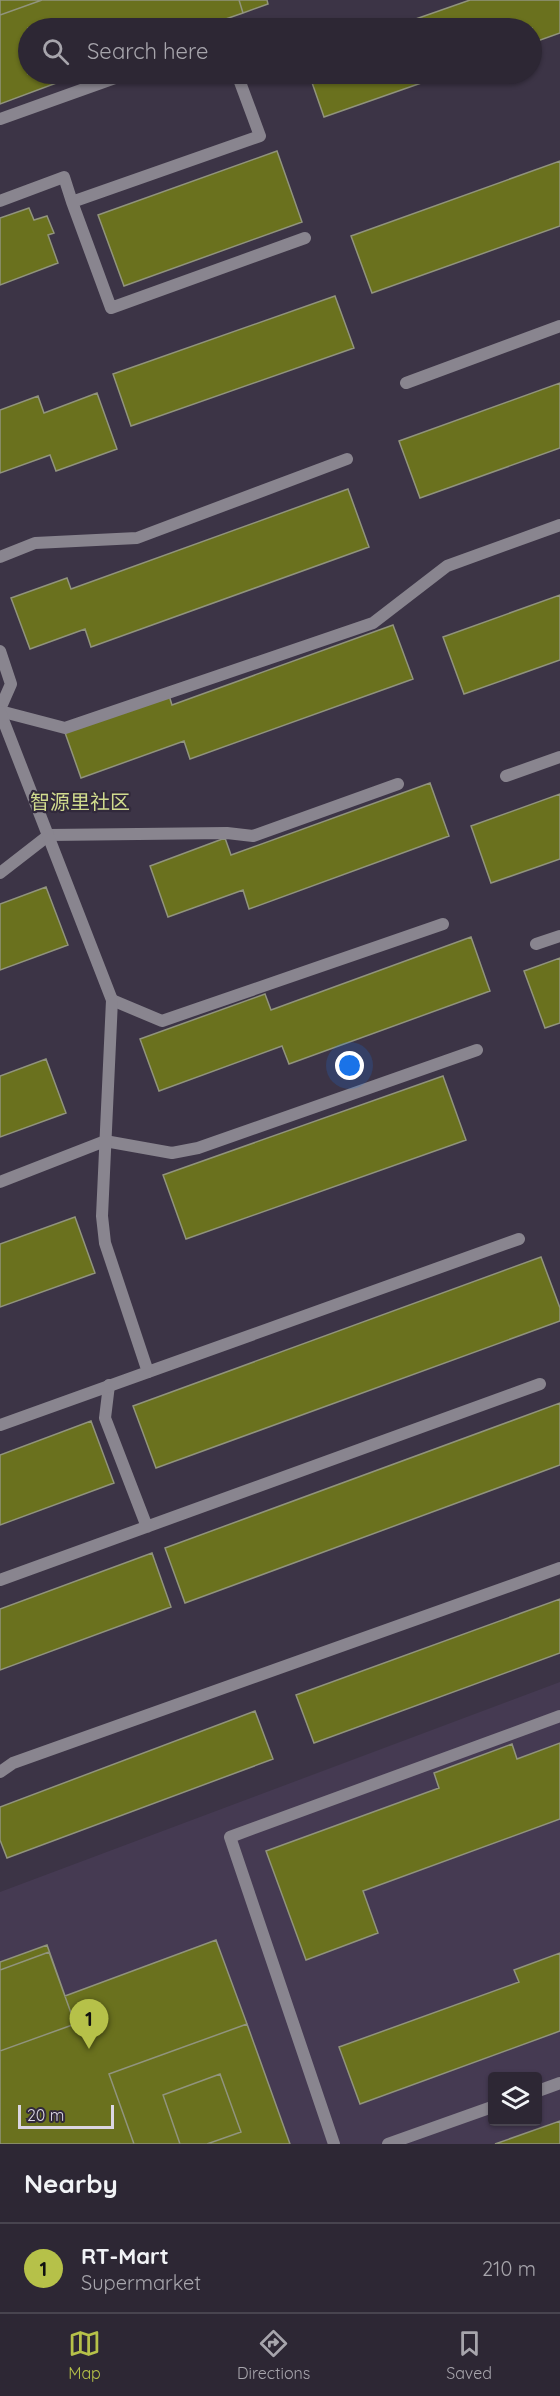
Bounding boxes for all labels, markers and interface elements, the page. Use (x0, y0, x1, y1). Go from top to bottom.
search box (18, 18, 542, 84)
icon: search (39, 35, 72, 68)
text: Search here (87, 37, 208, 65)
district label: 智源里社区 (30, 789, 130, 814)
your location (335, 1051, 364, 1080)
pin: 1 (70, 2000, 109, 2049)
map controls (488, 2072, 542, 2126)
button: layers (488, 2072, 542, 2126)
scale bar (18, 2102, 114, 2130)
text: 20 m (27, 2105, 64, 2125)
text: Nearby (24, 2167, 118, 2200)
text: RT-Mart (81, 2242, 169, 2270)
text: 1 (40, 2256, 47, 2281)
text: 210 m (482, 2256, 536, 2281)
text: Supermarket (81, 2270, 201, 2295)
tab: Map (68, 2327, 101, 2383)
tab: Directions (237, 2327, 310, 2383)
tab: Saved (446, 2327, 492, 2383)

